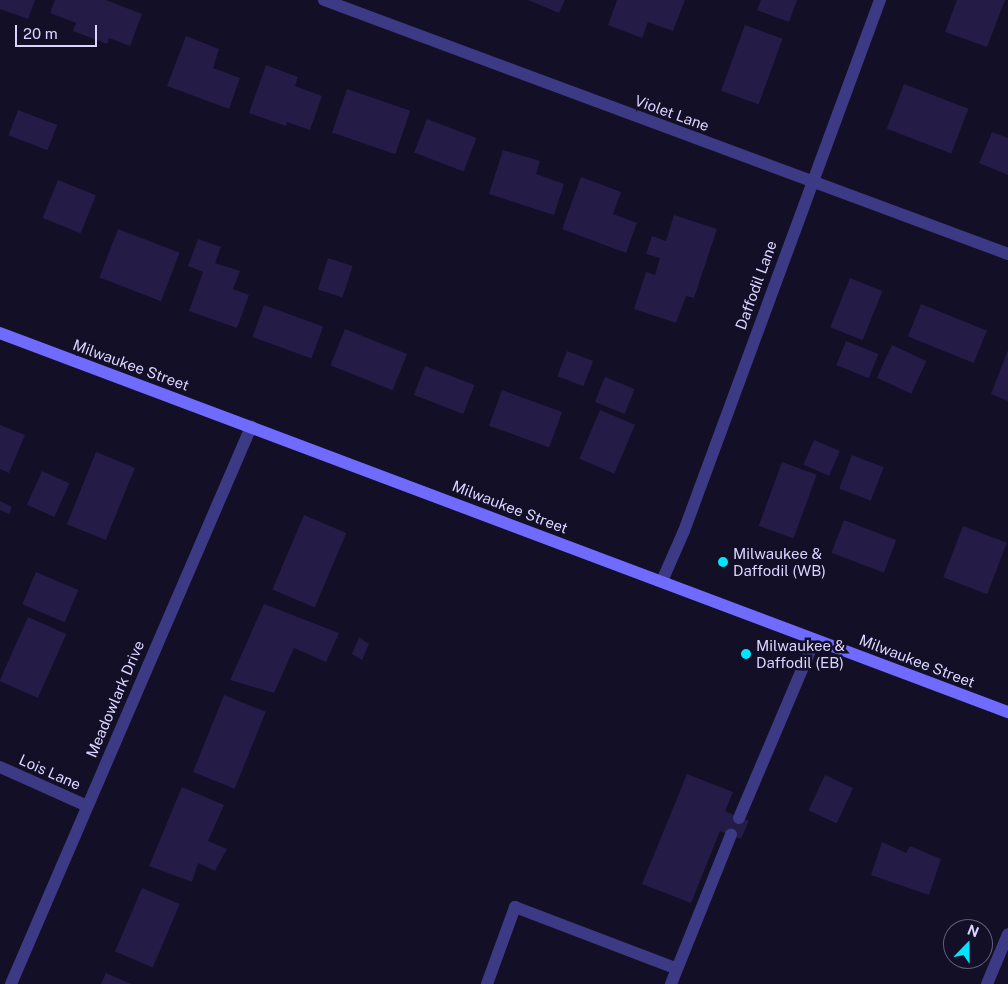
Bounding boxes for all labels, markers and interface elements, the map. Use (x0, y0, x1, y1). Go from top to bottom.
scale bar (18, 15, 100, 47)
text: 20 m (23, 25, 58, 42)
street label: Violet Lane (632, 91, 712, 135)
street label: Daffodil Lane (732, 238, 780, 332)
street label: Milwaukee Street (70, 336, 192, 394)
street label: Milwaukee Street (450, 477, 570, 537)
place label: Milwaukee & Daffodil (WB) (733, 544, 826, 579)
marker: Milwaukee & Daffodil (WB) (717, 556, 729, 568)
street label: Milwaukee Street (857, 631, 977, 691)
place label: Milwaukee & Daffodil (EB) (756, 636, 845, 671)
street label: Meadowlark Drive (82, 638, 148, 760)
marker: Milwaukee & Daffodil (EB) (740, 648, 752, 660)
street label: Lois Lane (16, 750, 84, 794)
north arrow (943, 919, 993, 969)
text: N (965, 922, 981, 940)

